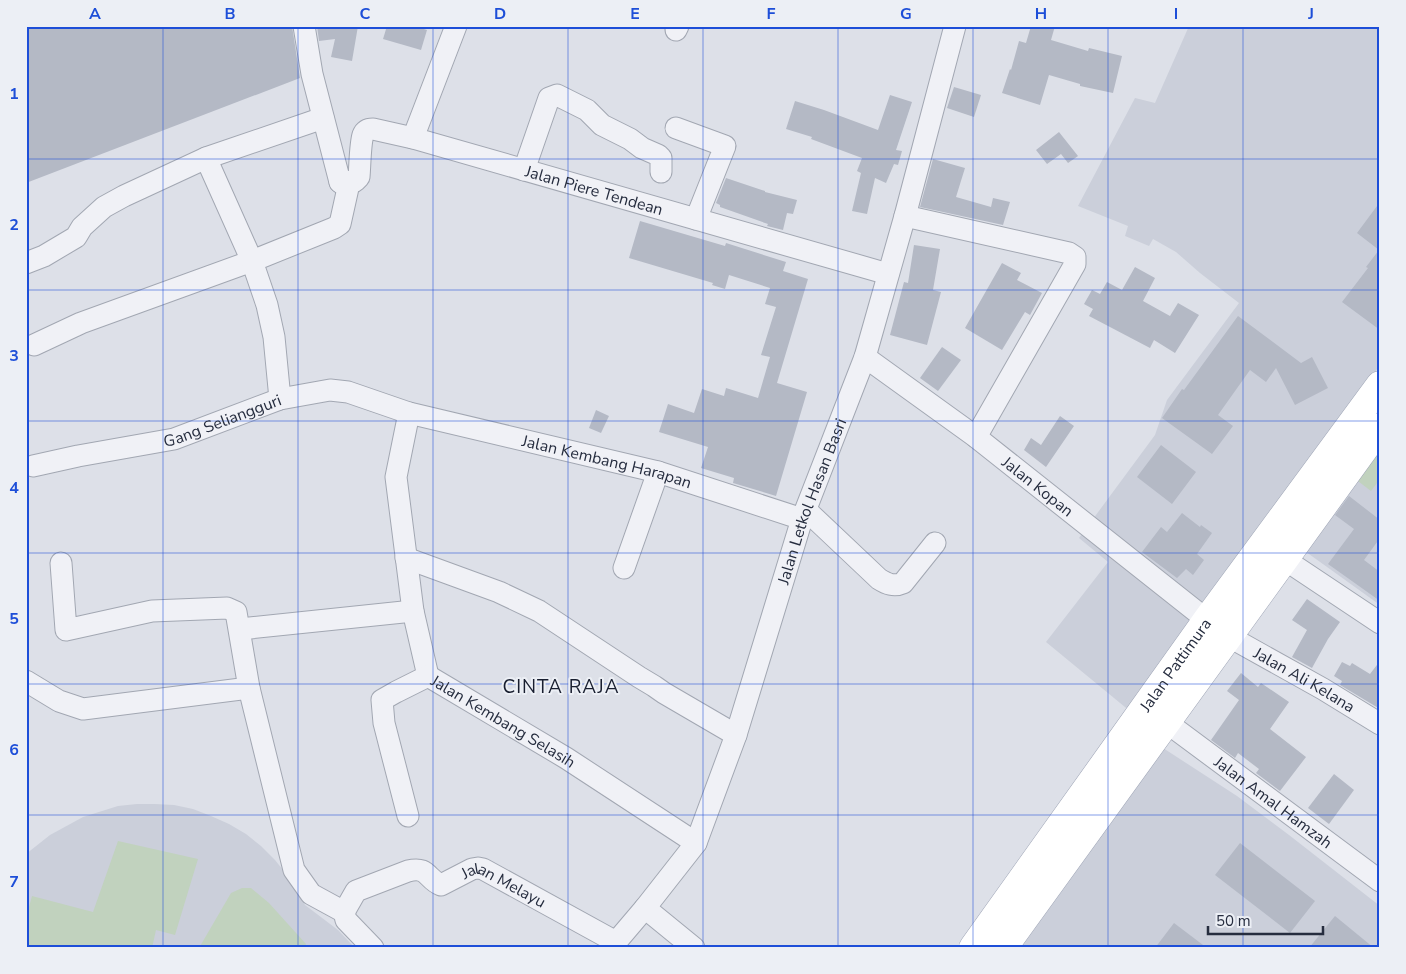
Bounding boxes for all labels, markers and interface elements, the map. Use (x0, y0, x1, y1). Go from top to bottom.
text: A (89, 3, 101, 25)
text: B (224, 3, 236, 25)
text: C (360, 3, 371, 25)
text: D (494, 3, 506, 25)
text: E (630, 3, 640, 25)
text: F (767, 3, 776, 25)
text: G (900, 3, 912, 25)
text: H (1035, 3, 1047, 25)
text: I (1174, 3, 1178, 25)
text: J (1307, 3, 1314, 25)
text: 1 (9, 83, 19, 105)
street label: Jalan Piere Tendean (522, 160, 665, 221)
text: 2 (9, 214, 19, 236)
text: 3 (9, 345, 19, 367)
street label: Gang Seliangguri (162, 390, 285, 453)
street label: Jalan Letkol Hasan Basri (772, 415, 852, 588)
street label: Jalan Kembang Harapan (519, 430, 694, 494)
street label: Jalan Kopan (996, 451, 1078, 522)
text: 4 (9, 477, 19, 499)
text: 5 (9, 608, 19, 630)
street label: Jalan Pattimura (1134, 614, 1217, 717)
street label: Jalan Ali Kelana (1249, 642, 1359, 718)
street label: Jalan Kembang Selasih (426, 670, 580, 773)
district label: CINTA RAJA (502, 674, 620, 700)
text: 6 (9, 739, 19, 761)
street label: Jalan Amal Hamzah (1209, 751, 1337, 854)
street label: Jalan Melayu (457, 858, 549, 913)
text: 7 (9, 871, 19, 893)
scale bar (1208, 904, 1324, 936)
text: 50 m (1216, 911, 1251, 931)

